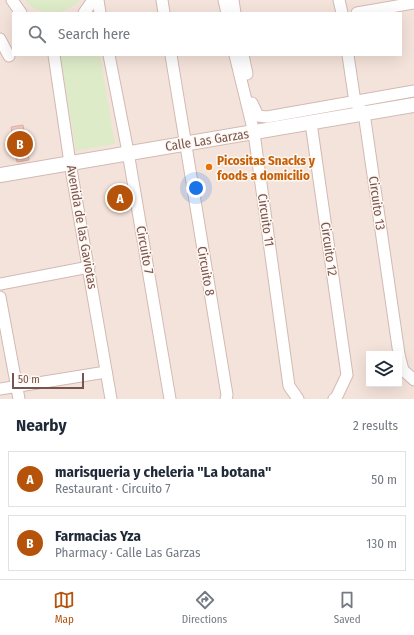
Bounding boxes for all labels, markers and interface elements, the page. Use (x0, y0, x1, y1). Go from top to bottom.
search box (12, 12, 402, 56)
icon: search (26, 23, 48, 45)
text: Search here (58, 25, 130, 43)
street label: Calle Las Garzas (164, 126, 250, 154)
pin: B (7, 129, 33, 159)
place label: Picositas Snacks y foods a domicilio (217, 153, 316, 183)
marker: Picositas Snacks y foods a domicilio (204, 162, 214, 172)
street label: Avenida de las Gaviotas (64, 164, 100, 291)
street label: Circuito 13 (366, 175, 388, 231)
your location (186, 178, 206, 198)
pin: A (107, 183, 133, 213)
street label: Circuito 11 (255, 192, 277, 248)
street label: Circuito 12 (318, 221, 340, 277)
street label: Circuito 7 (133, 225, 157, 275)
street label: Circuito 8 (194, 245, 218, 297)
map controls (366, 351, 402, 387)
button: layers (366, 351, 402, 387)
scale bar (12, 371, 84, 390)
text: 50 m (18, 373, 40, 386)
text: Nearby (16, 415, 67, 436)
text: 2 results (353, 418, 398, 433)
text: marisqueria y cheleria "La botana" (55, 463, 271, 481)
text: A (26, 472, 34, 487)
text: 50 m (371, 472, 397, 487)
text: Restaurant · Circuito 7 (55, 481, 170, 496)
text: Farmacias Yza (55, 527, 141, 545)
text: B (26, 536, 34, 551)
text: 130 m (366, 536, 397, 551)
text: Pharmacy · Calle Las Garzas (55, 545, 200, 560)
tab: Map (53, 589, 75, 626)
tab: Directions (182, 589, 227, 626)
tab: Saved (334, 589, 361, 626)

